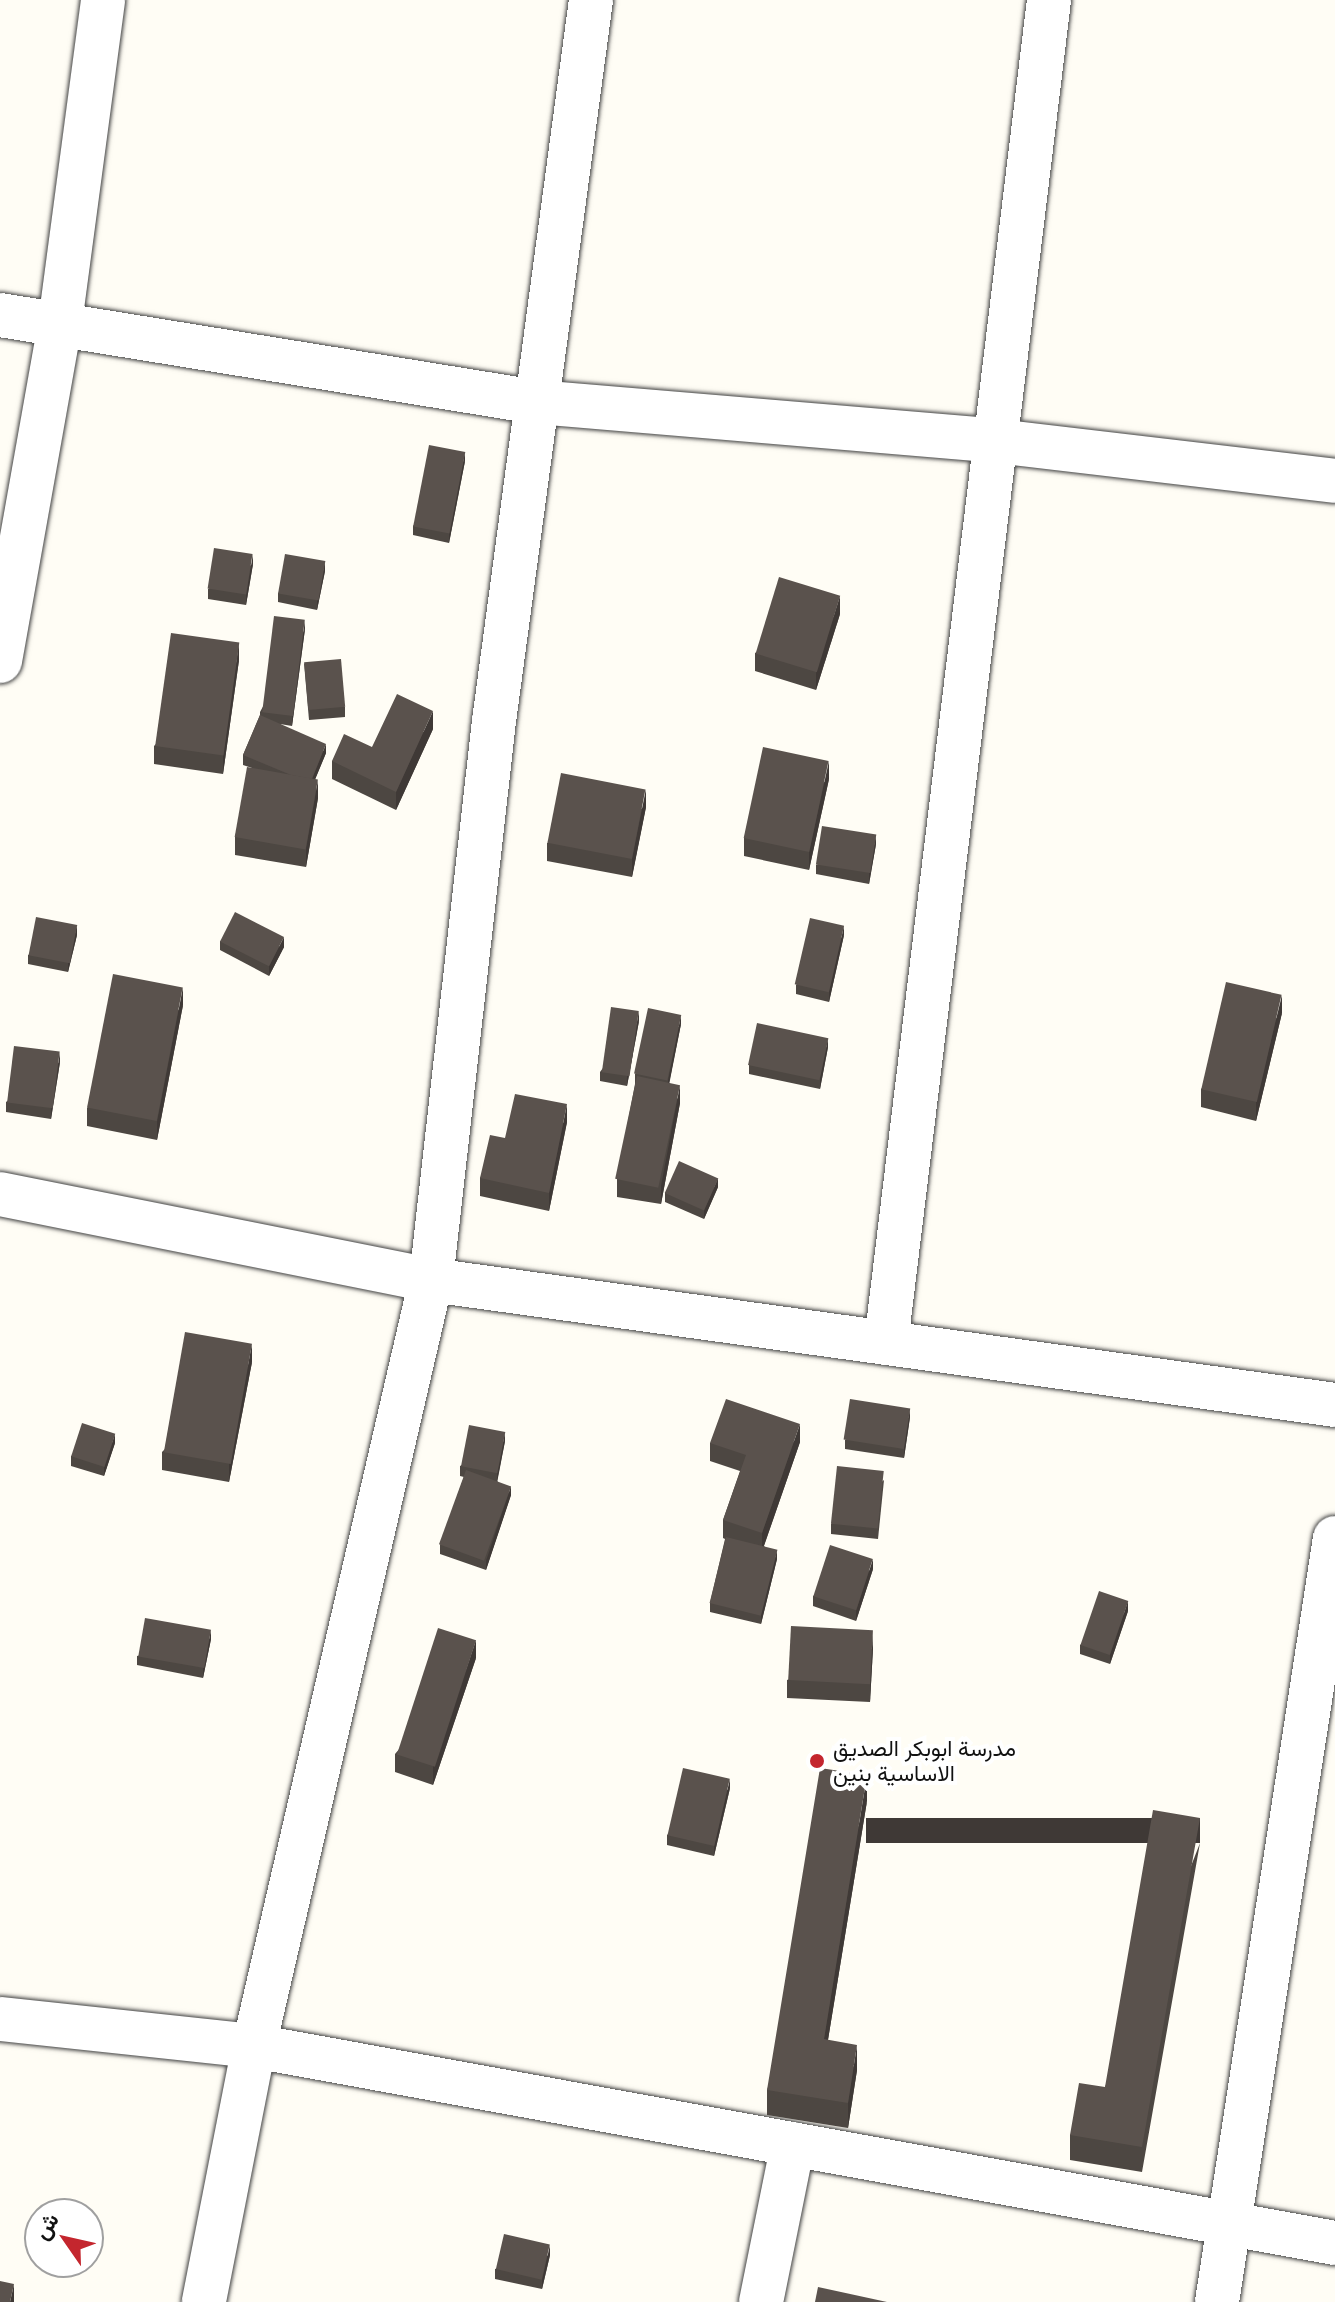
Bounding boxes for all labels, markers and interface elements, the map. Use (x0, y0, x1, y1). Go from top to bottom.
place label: مدرسة ابوبكر الصديق الاساسية بنين (833, 1735, 1016, 1786)
marker: مدرسة ابوبكر الصديق الاساسية بنين (808, 1752, 826, 1770)
north arrow (24, 2198, 104, 2278)
text: ش (27, 2207, 65, 2244)

